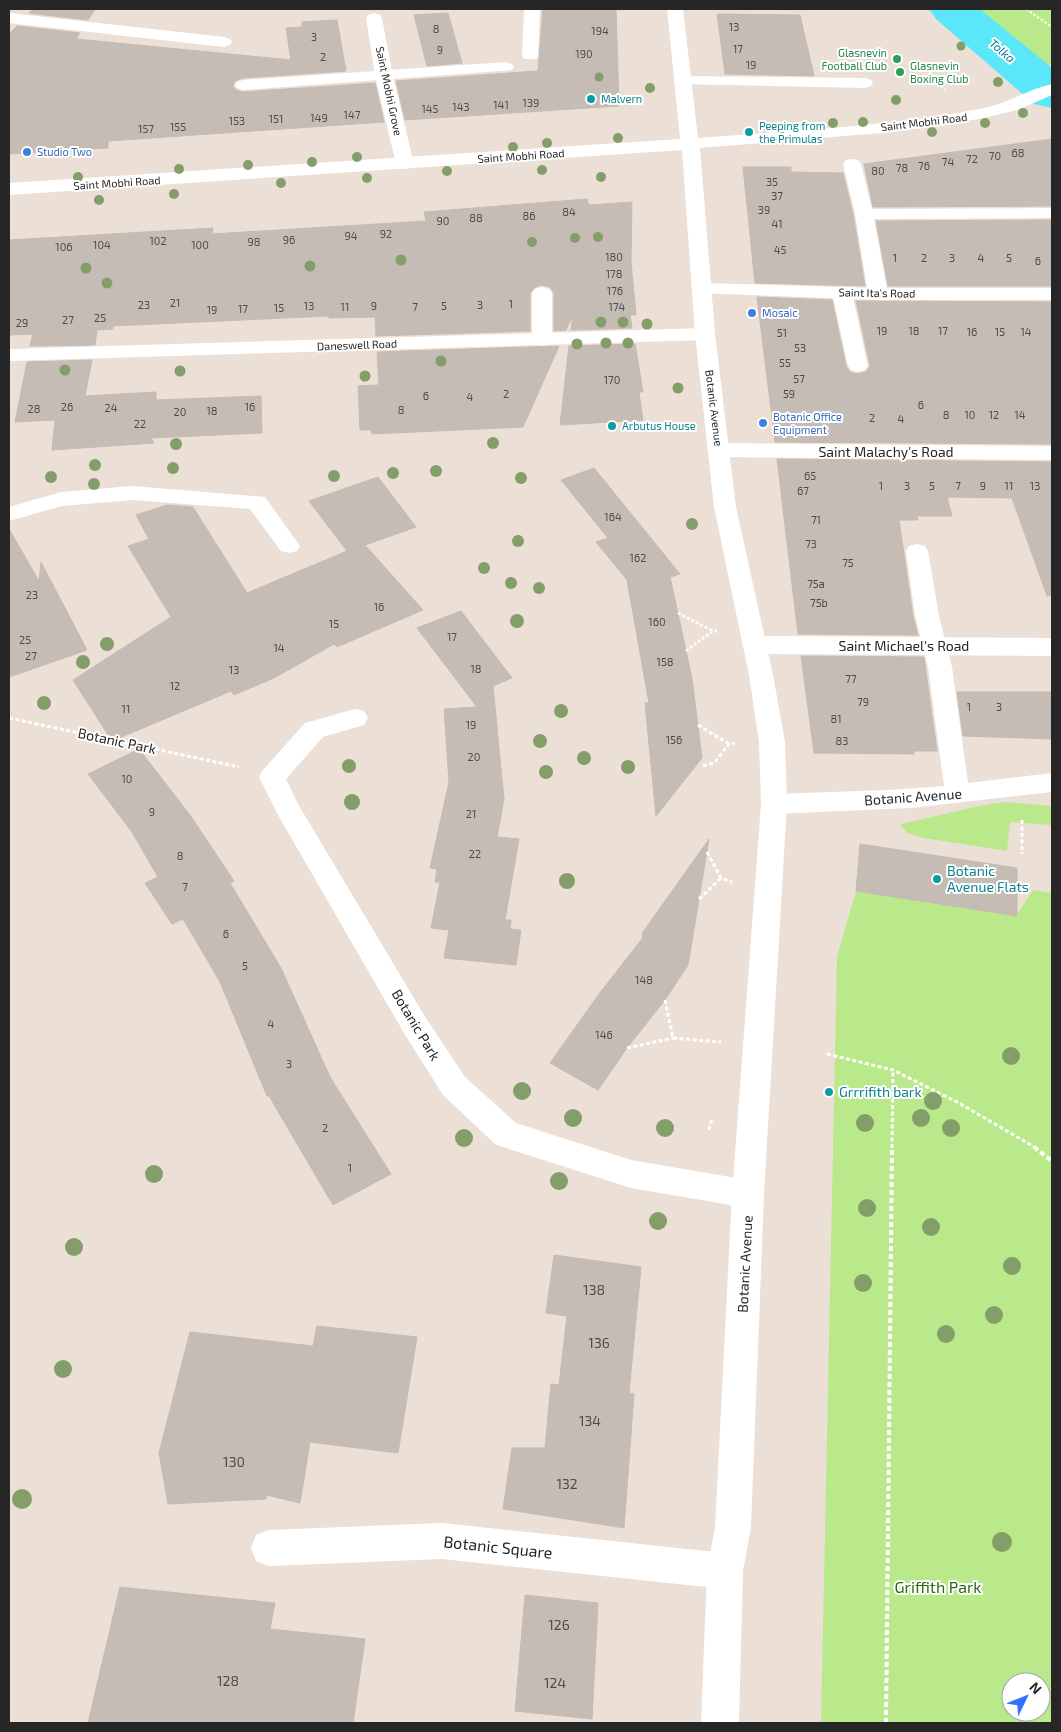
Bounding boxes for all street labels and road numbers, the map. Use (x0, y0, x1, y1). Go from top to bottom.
street label: Saint Mobhi Grove (374, 45, 405, 137)
street label: Saint Mobhi Road (880, 110, 968, 133)
street label: Saint Mobhi Road (477, 146, 565, 165)
street label: Saint Mobhi Road (73, 173, 161, 192)
street label: Saint Ita's Road (839, 285, 915, 300)
street label: Daneswell Road (317, 337, 397, 352)
street label: Botanic Avenue (703, 369, 726, 447)
street label: Saint Malachy's Road (818, 443, 954, 460)
street label: Saint Michael's Road (839, 637, 969, 654)
street label: Botanic Park (76, 724, 158, 757)
street label: Botanic Avenue (864, 785, 962, 808)
street label: Botanic Park (389, 986, 444, 1063)
street label: Botanic Avenue (733, 1215, 756, 1313)
street label: Botanic Square (443, 1531, 553, 1562)

